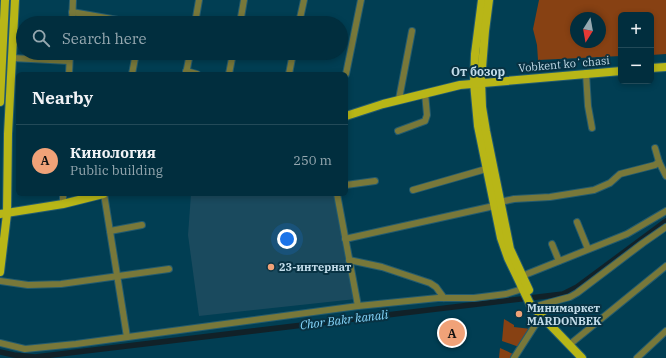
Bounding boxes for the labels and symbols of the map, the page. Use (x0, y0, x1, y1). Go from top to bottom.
north arrow (570, 12, 606, 48)
street label: Vobkent koʻchasi (518, 53, 611, 75)
district label: От бозор (451, 64, 505, 79)
your location (277, 229, 297, 249)
place label: 23-интернат (279, 260, 352, 274)
marker: 23-интернат (266, 262, 276, 272)
place label: Минимаркет MARDONBEK (527, 301, 602, 328)
water label: Chor Bakr kanali (299, 307, 389, 332)
marker: Минимаркет MARDONBEK (514, 309, 524, 319)
pin: A (439, 318, 465, 348)

